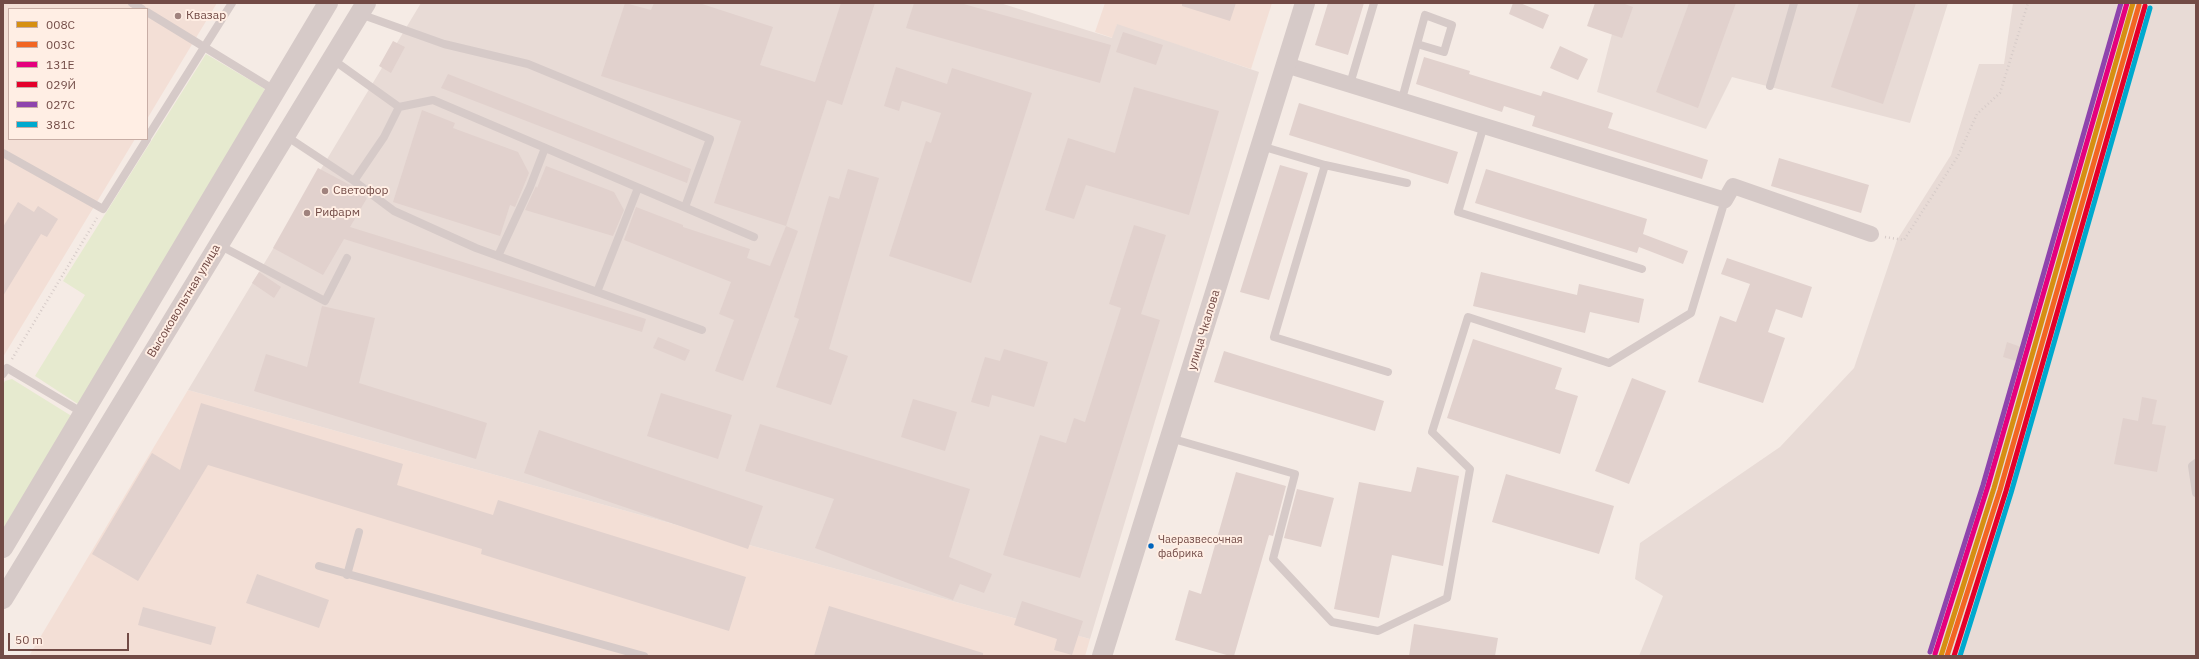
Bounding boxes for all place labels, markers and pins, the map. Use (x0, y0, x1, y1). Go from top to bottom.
place label: Квазар (186, 9, 226, 23)
marker: Квазар (173, 11, 183, 21)
place label: Светофор (333, 184, 389, 198)
marker: Светофор (320, 186, 330, 196)
place label: Рифарм (315, 206, 360, 220)
marker: Рифарм (302, 208, 312, 218)
place label: Чаеразвесочная фабрика (1158, 533, 1243, 559)
marker: Чаеразвесочная фабрика (1146, 541, 1156, 551)

